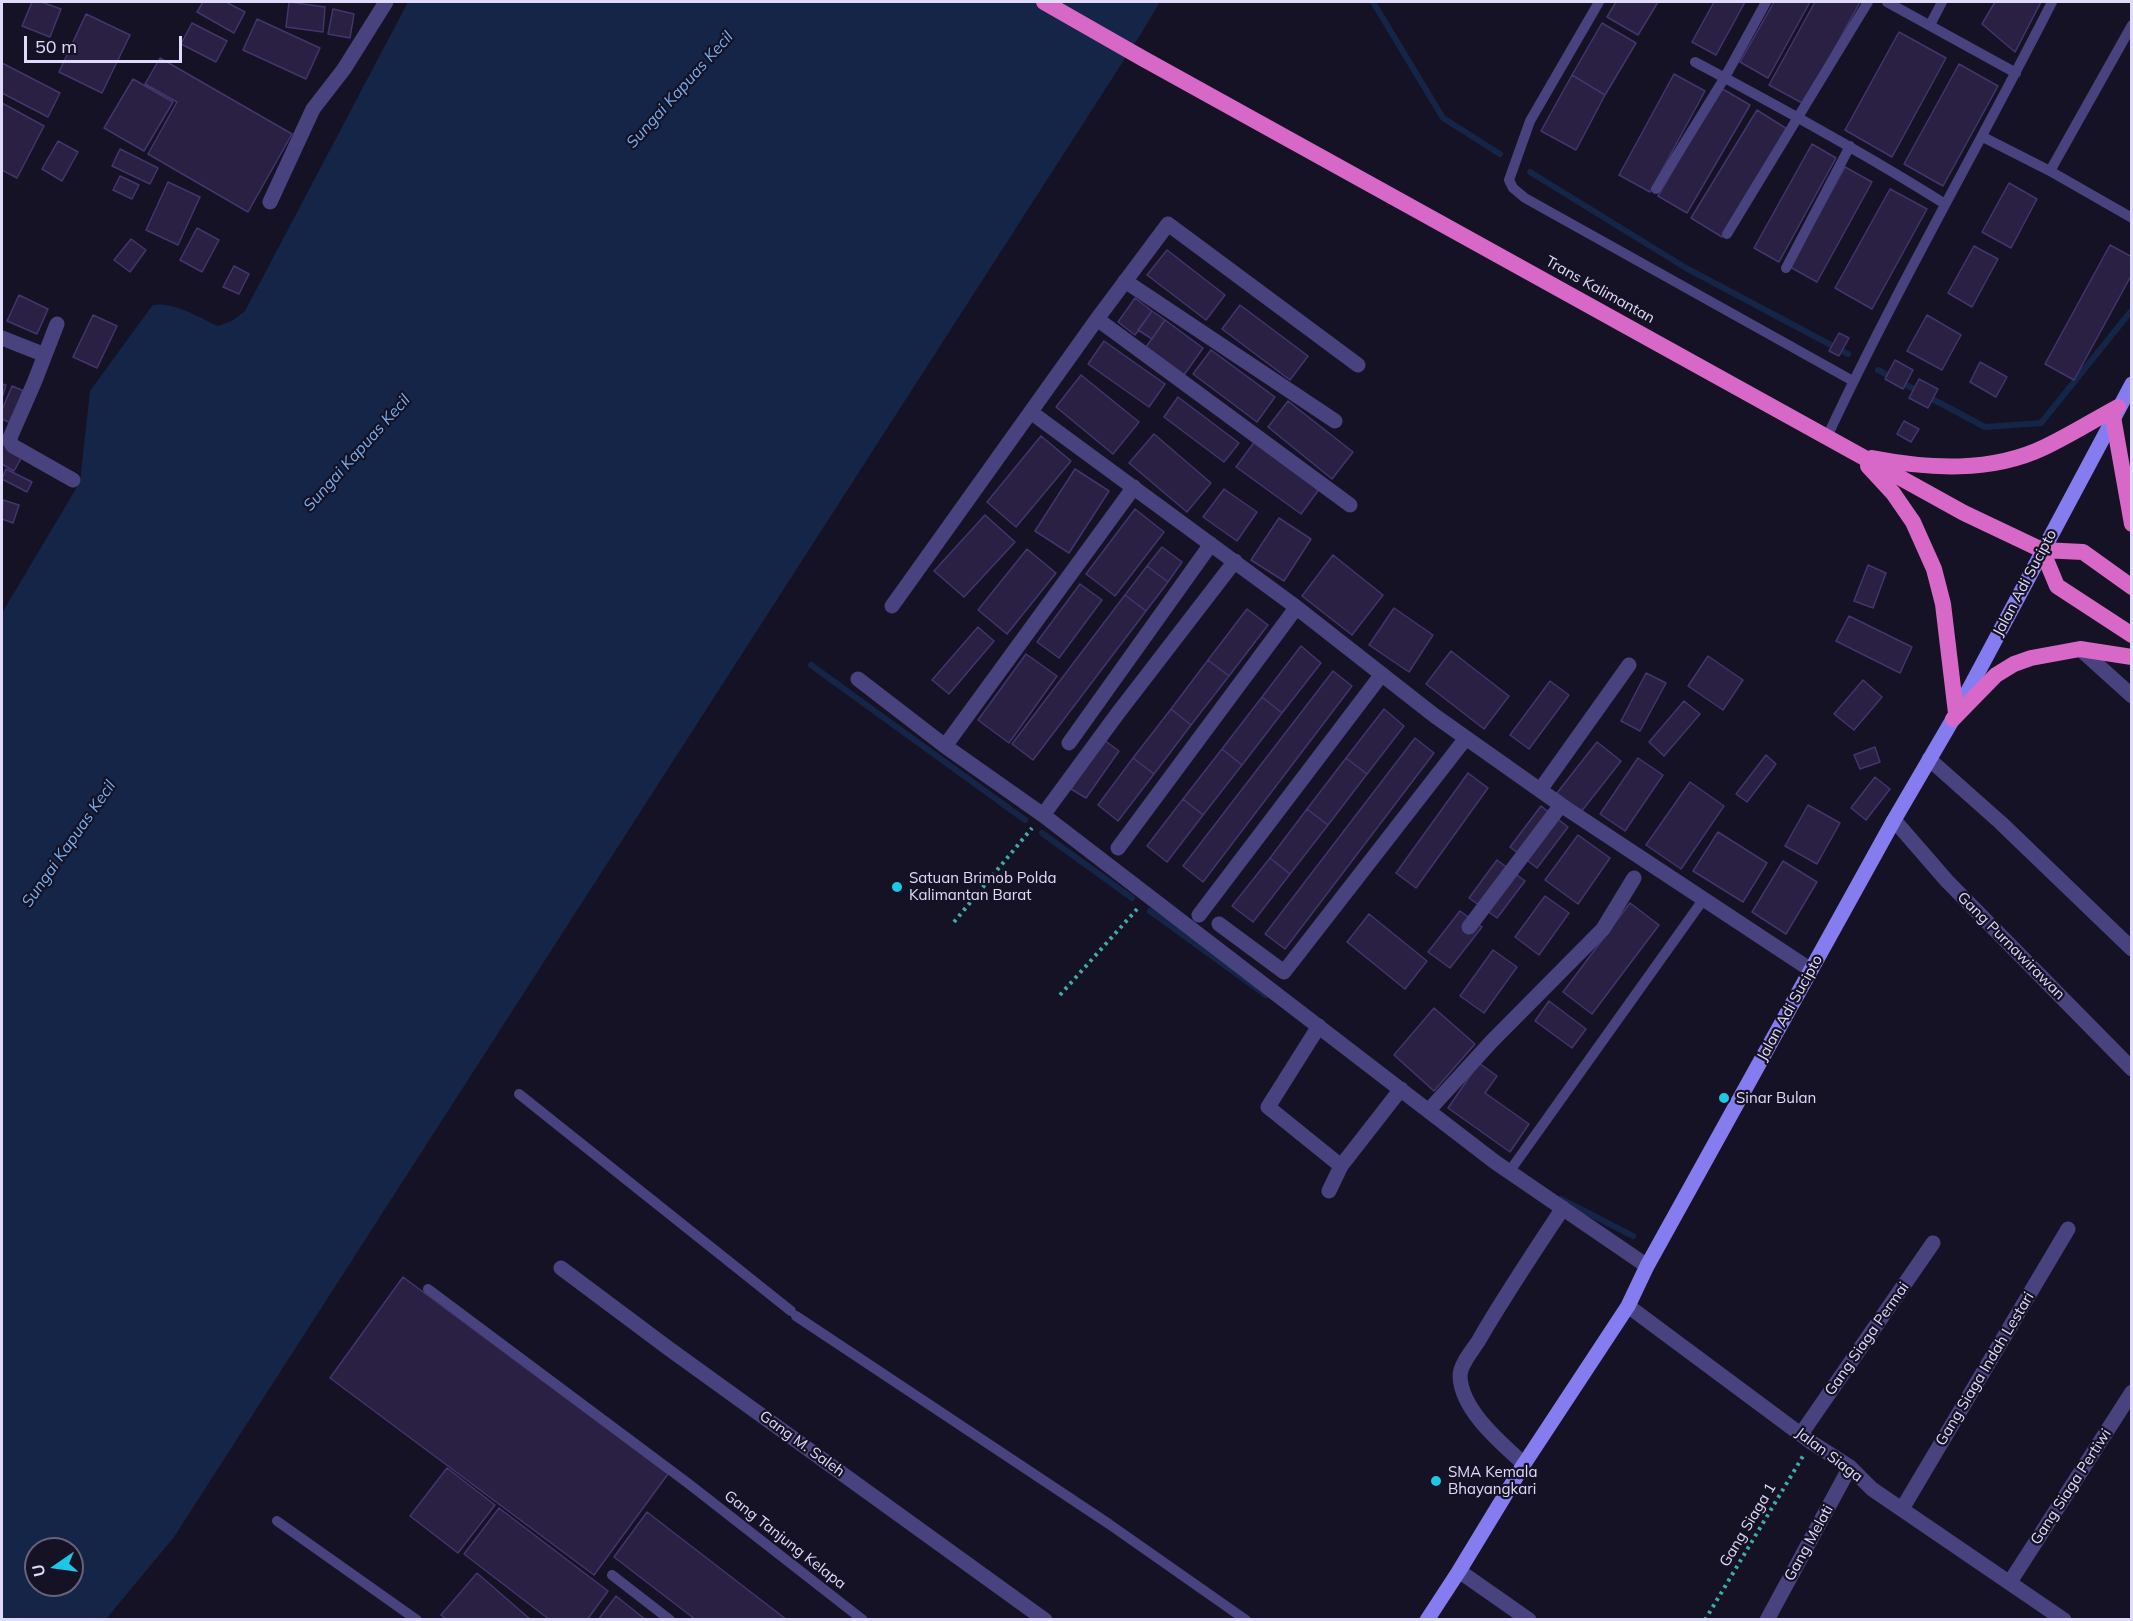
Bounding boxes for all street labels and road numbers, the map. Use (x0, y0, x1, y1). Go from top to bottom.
street label: Trans Kalimantan (1542, 253, 1658, 327)
street label: Jalan Adi Sucipto (1989, 527, 2061, 639)
street label: Gang Purnawirawan (1953, 888, 2069, 1004)
street label: Jalan Adi Sucipto (1753, 952, 1827, 1064)
street label: Gang Siaga Permai (1821, 1279, 1913, 1399)
street label: Gang Siaga Indah Lestari (1932, 1289, 2038, 1449)
street label: Gang M. Saleh (756, 1407, 848, 1481)
street label: Jalan Siaga (1792, 1424, 1866, 1486)
street label: Gang Siaga Pertiwi (2027, 1426, 2115, 1548)
street label: Gang Siaga 1 (1716, 1480, 1780, 1570)
street label: Gang Tanjung Kelapa (721, 1487, 849, 1593)
street label: Gang Melati (1781, 1502, 1837, 1584)

